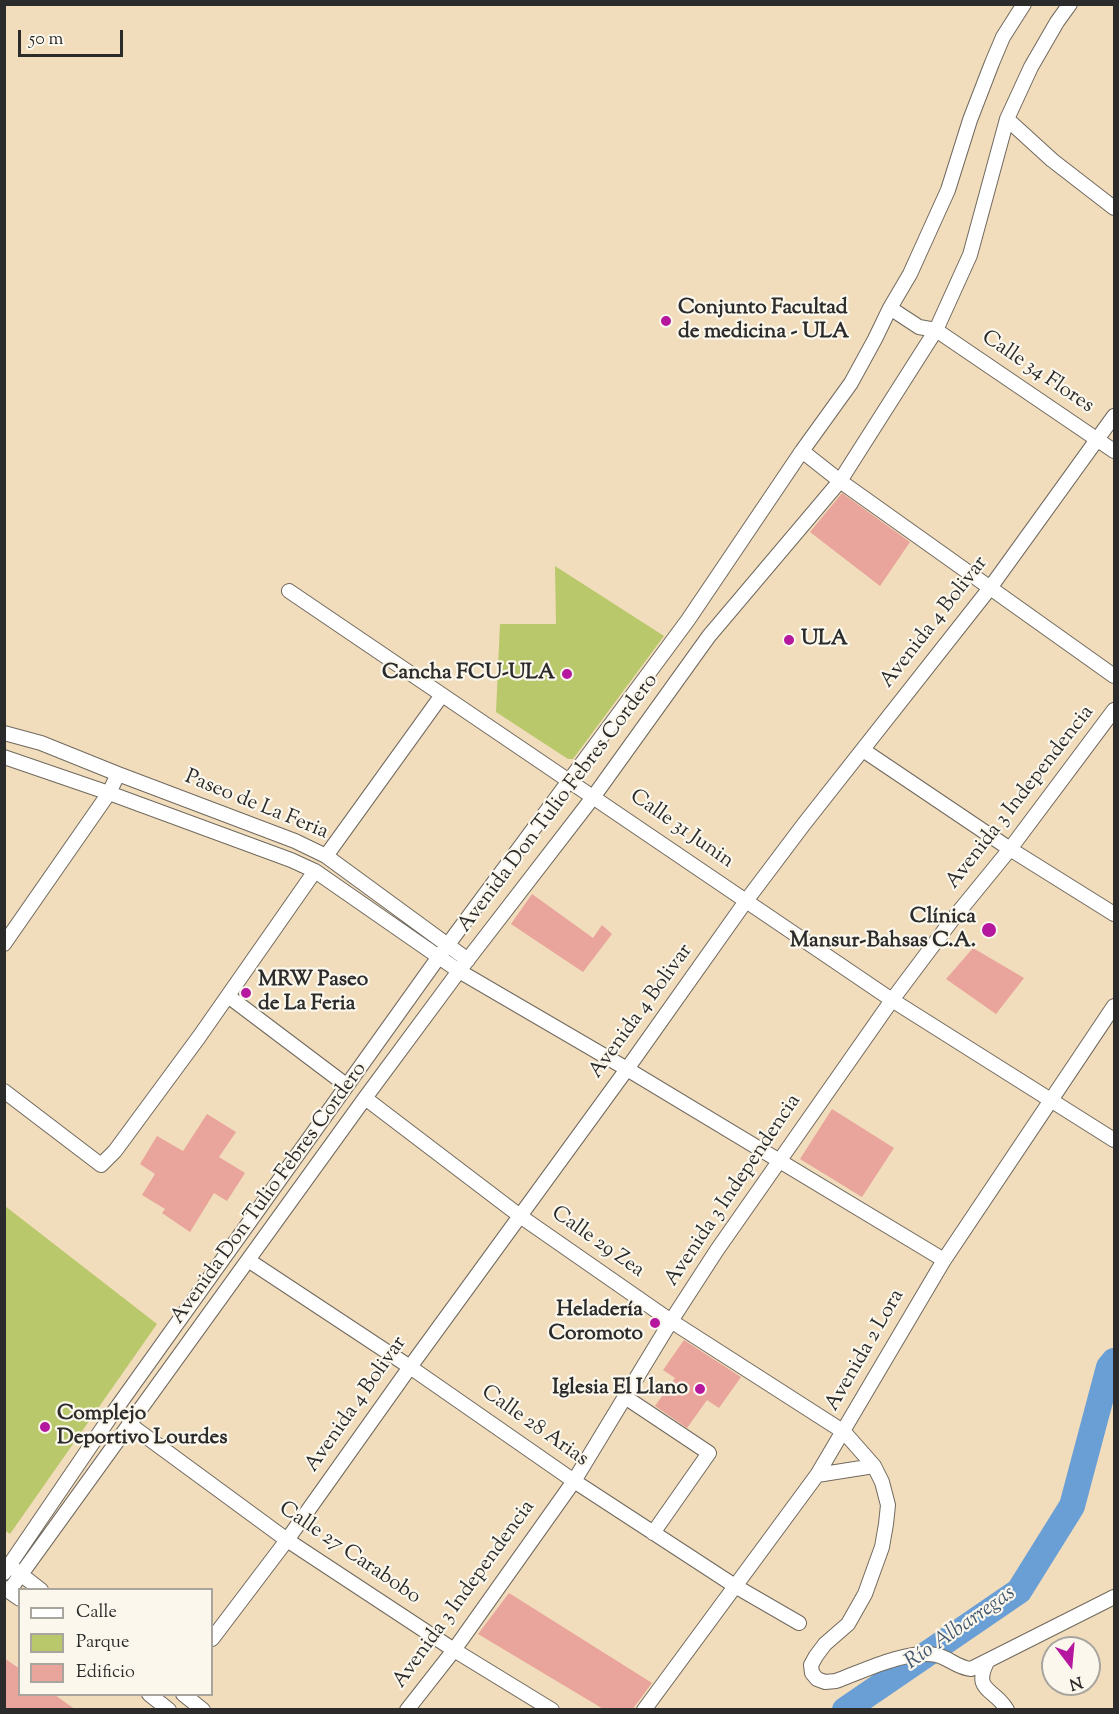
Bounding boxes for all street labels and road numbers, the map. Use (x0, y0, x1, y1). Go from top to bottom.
street label: Calle 34 Flores (976, 326, 1098, 420)
street label: Avenida 4 Bolivar (876, 552, 994, 694)
street label: Avenida Don Tulio Febres Cordero (453, 670, 665, 938)
street label: Avenida 3 Independencia (941, 701, 1101, 895)
street label: Paseo de La Feria (181, 766, 331, 846)
street label: Calle 31 Junin (624, 785, 738, 875)
street label: Avenida 4 Bolivar (585, 940, 699, 1084)
street label: Avenida Don Tulio Febres Cordero (167, 1058, 373, 1330)
street label: Avenida 3 Independencia (660, 1090, 808, 1292)
street label: Calle 29 Zea (546, 1202, 648, 1284)
street label: Avenida 2 Lora (821, 1286, 911, 1416)
street label: Avenida 4 Bolivar (301, 1332, 413, 1478)
street label: Calle 28 Arias (475, 1381, 593, 1473)
street label: Avenida 3 Independencia (388, 1496, 542, 1694)
street label: Calle 27 Carabobo (273, 1497, 425, 1611)

